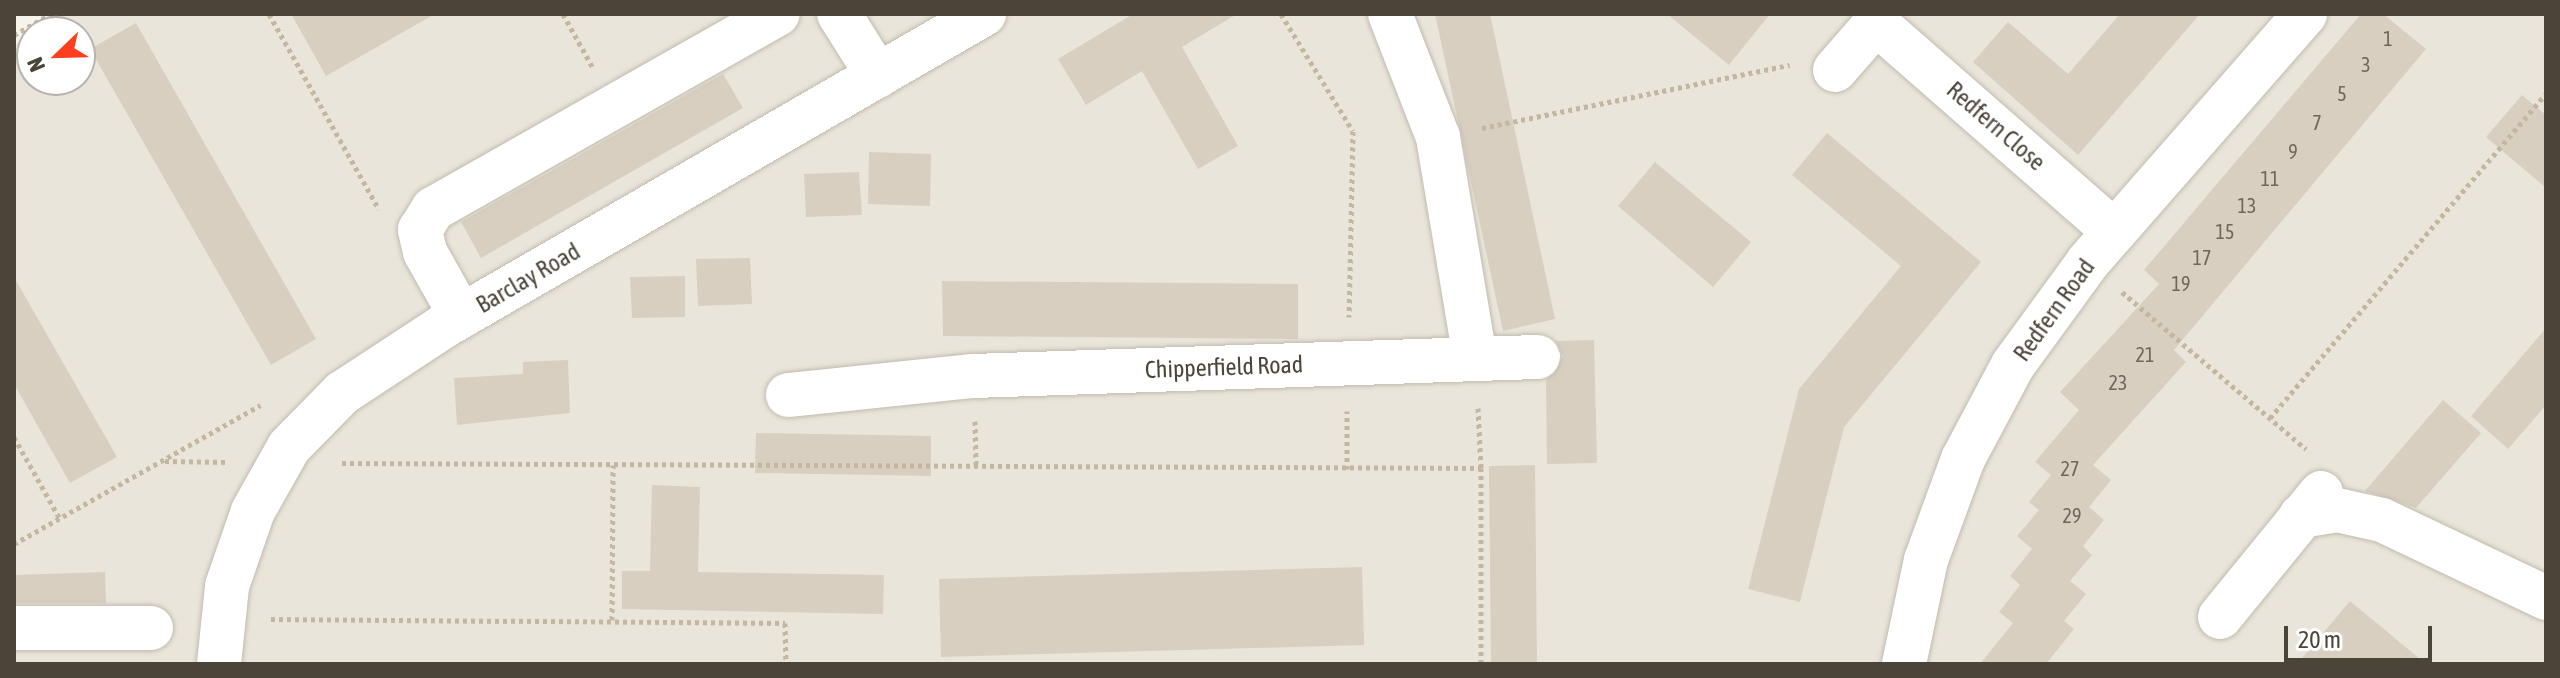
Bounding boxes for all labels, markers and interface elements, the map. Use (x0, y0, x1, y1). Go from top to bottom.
north arrow (16, 16, 96, 96)
house number: 1 (2383, 26, 2393, 50)
house number: 3 (2361, 52, 2371, 76)
text: N (21, 54, 50, 76)
street label: Redfern Close (1941, 75, 2051, 177)
house number: 5 (2337, 81, 2347, 105)
house number: 7 (2312, 110, 2322, 134)
house number: 9 (2288, 139, 2298, 163)
house number: 11 (2261, 166, 2279, 190)
house number: 13 (2238, 193, 2256, 217)
house number: 15 (2216, 219, 2234, 243)
street label: Barclay Road (471, 237, 585, 319)
house number: 17 (2193, 245, 2211, 269)
street label: Redfern Road (2007, 253, 2101, 367)
house number: 19 (2172, 271, 2190, 295)
house number: 21 (2136, 342, 2154, 366)
street label: Chipperfield Road (1145, 350, 1303, 384)
house number: 23 (2109, 370, 2127, 394)
house number: 27 (2061, 456, 2079, 480)
house number: 29 (2063, 503, 2081, 527)
scale bar (2288, 610, 2436, 660)
text: 20 m (2298, 626, 2341, 653)

